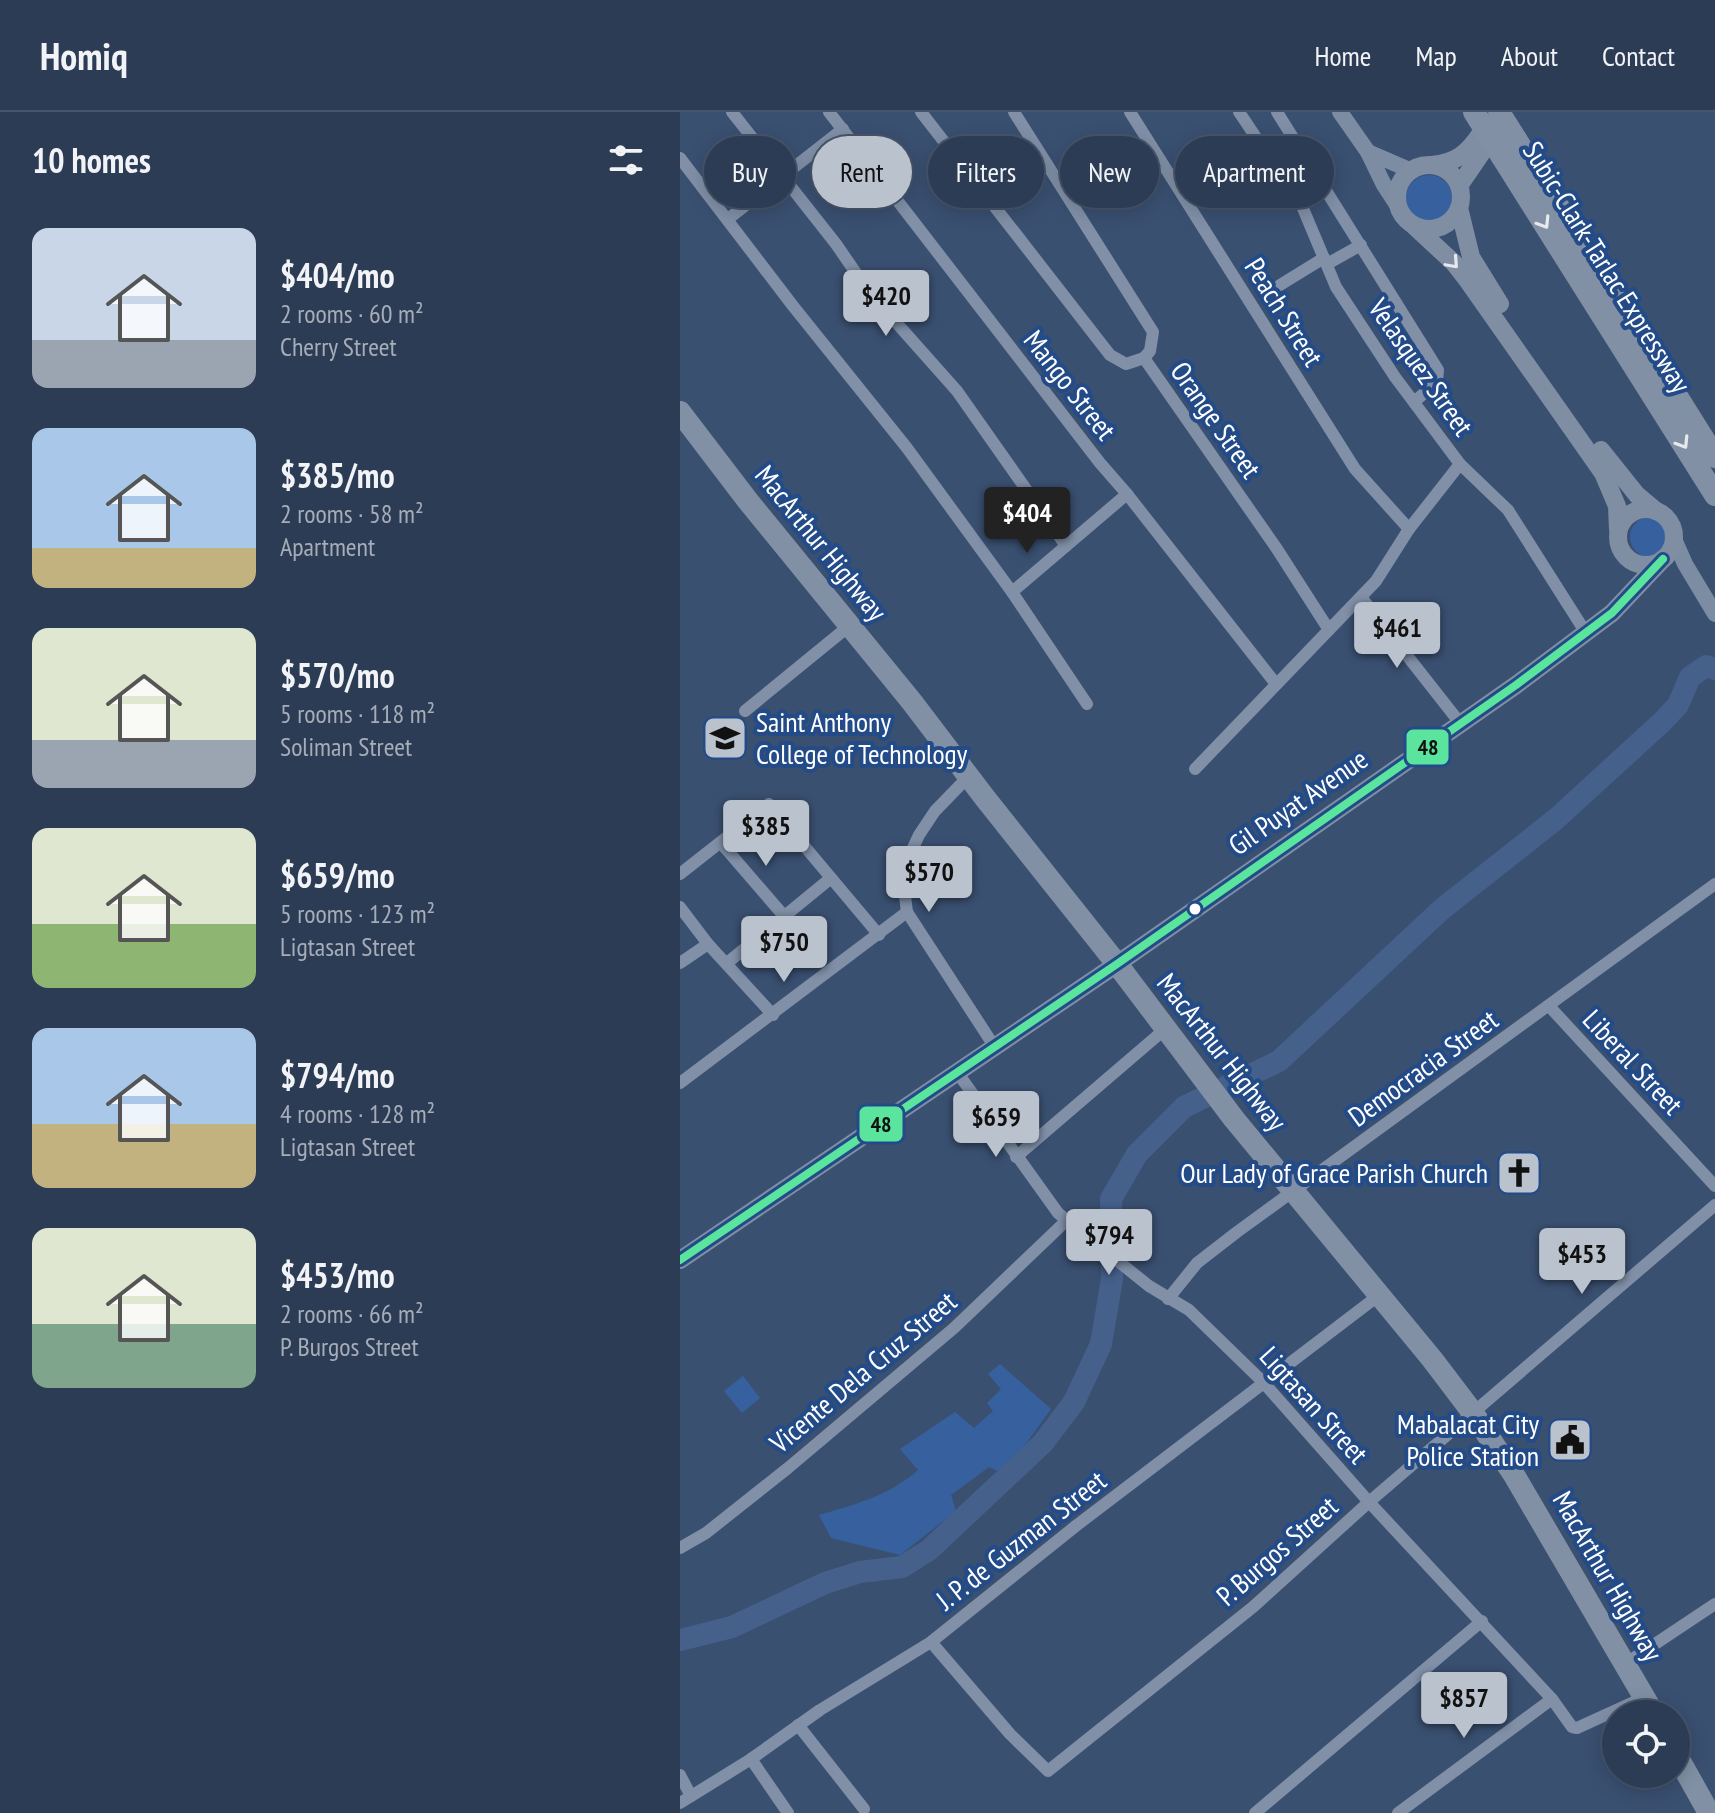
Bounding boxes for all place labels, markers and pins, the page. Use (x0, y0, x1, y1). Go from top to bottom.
pin: $420 (839, 270, 933, 338)
pin: $404 (980, 487, 1074, 555)
pin: $461 (1350, 602, 1444, 670)
place label: Saint Anthony College of Technology (756, 703, 968, 772)
school or university icon: Saint Anthony College of Technology (701, 714, 749, 762)
pin: $385 (719, 800, 813, 868)
pin: $570 (882, 846, 976, 914)
unlabelled marker (1187, 901, 1203, 917)
pin: $750 (737, 916, 831, 984)
pin: $659 (949, 1091, 1043, 1159)
church icon: Our Lady of Grace Parish Church (1495, 1149, 1543, 1197)
place label: Our Lady of Grace Parish Church (1180, 1154, 1488, 1191)
pin: $794 (1062, 1209, 1156, 1277)
pin: $453 (1535, 1228, 1629, 1296)
place label: Mabalacat City Police Station (1397, 1405, 1539, 1474)
public building icon: Mabalacat City Police Station (1546, 1416, 1594, 1464)
pin: $857 (1417, 1672, 1511, 1740)

